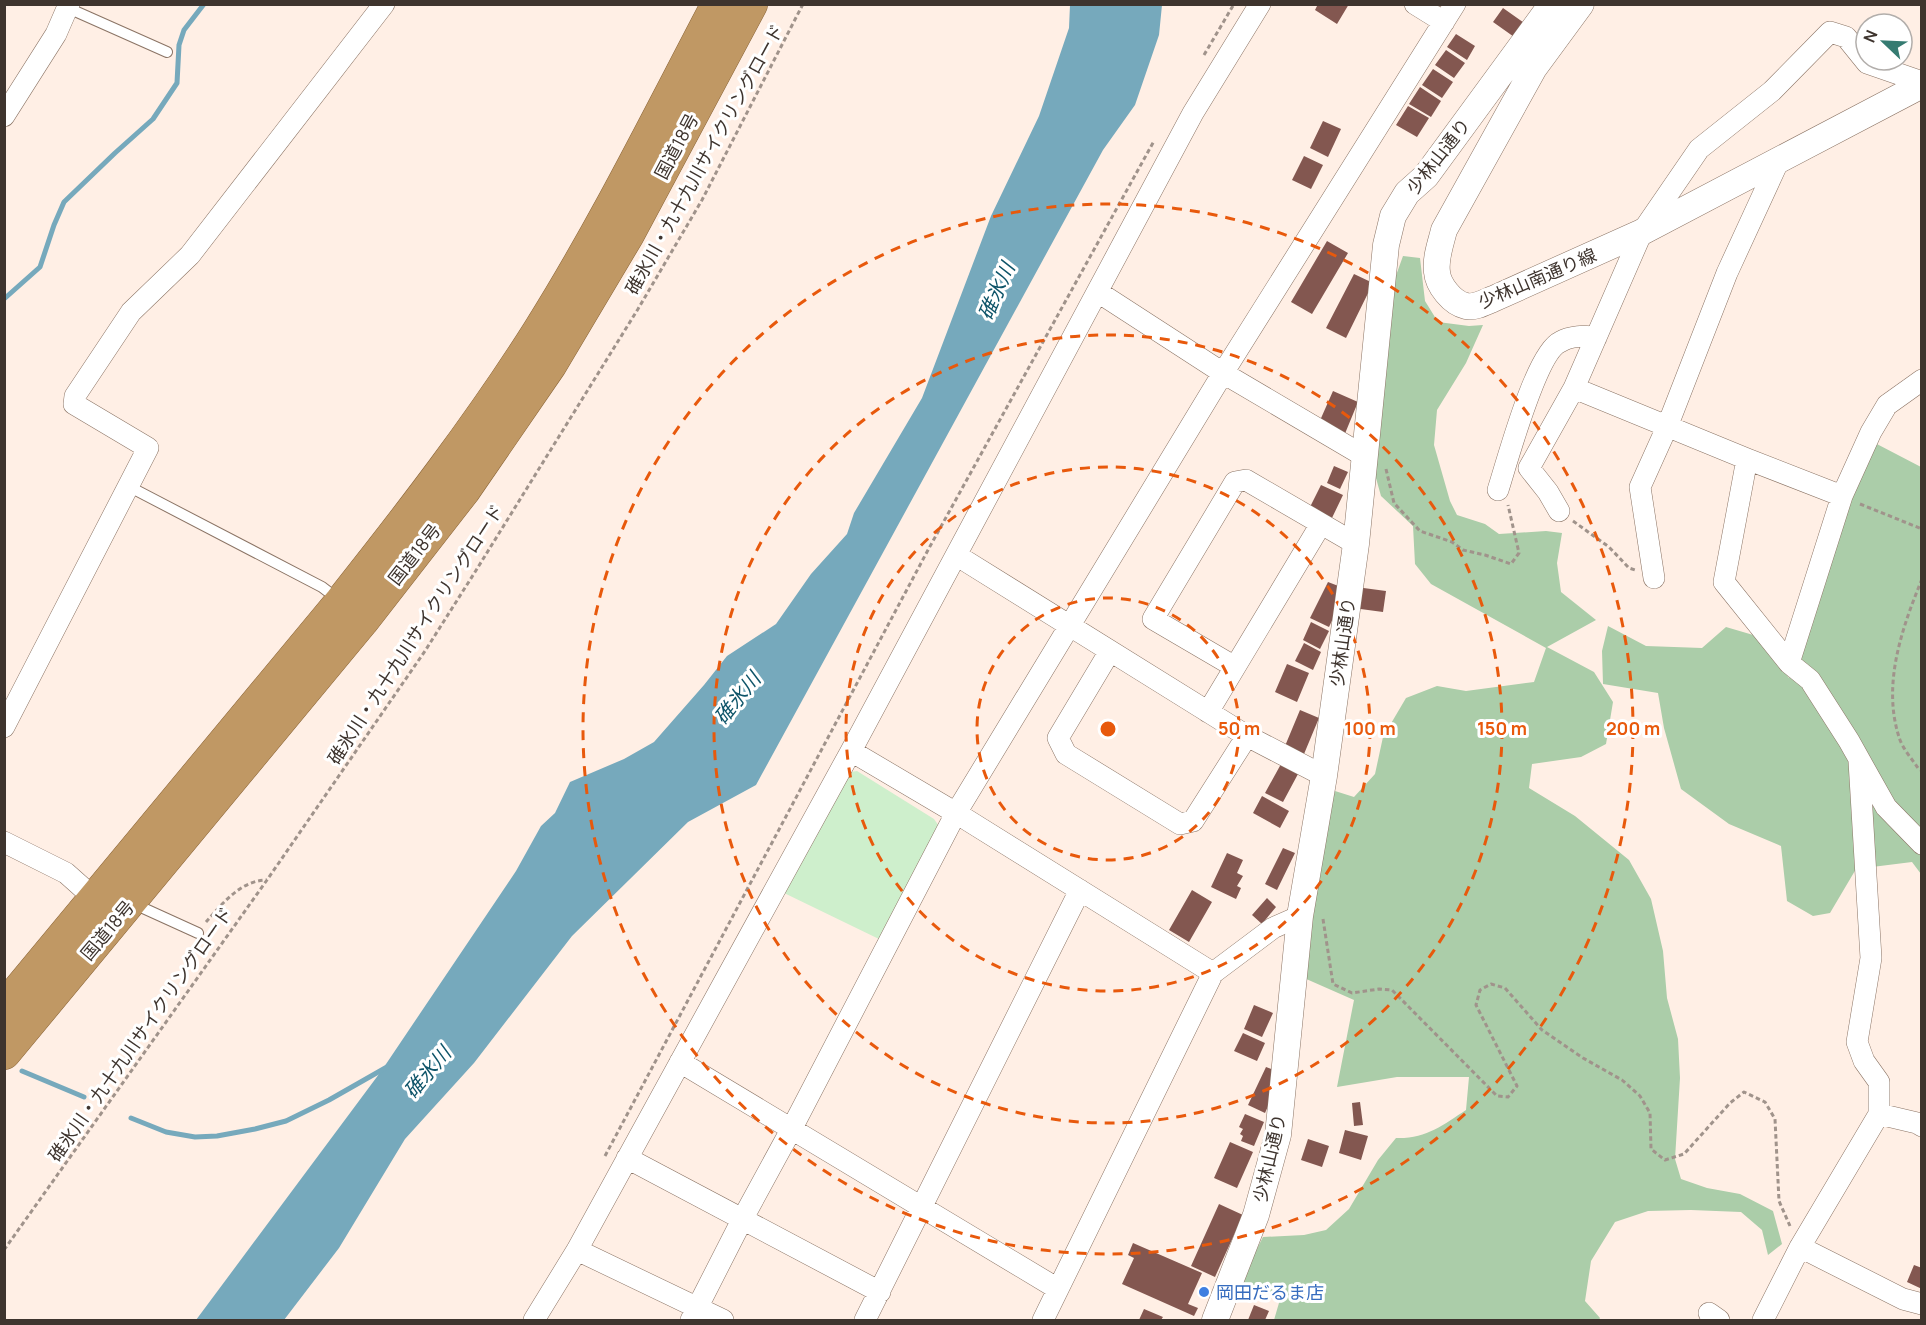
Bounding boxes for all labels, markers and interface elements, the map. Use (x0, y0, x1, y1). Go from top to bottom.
north arrow (1854, 12, 1914, 72)
street label: 碓氷川・九十九川サイクリングロード (619, 20, 789, 298)
text: N (1858, 27, 1883, 46)
street label: 国道18号 (649, 109, 703, 183)
street label: 少林山通り (1401, 113, 1475, 199)
street label: 少林山南通り線 (1474, 242, 1600, 314)
water label: 碓氷川 (971, 256, 1021, 324)
street label: 碓氷川・九十九川サイクリングロード (322, 499, 508, 769)
street label: 国道18号 (383, 518, 445, 590)
street label: 少林山通り (1324, 596, 1360, 688)
water label: 碓氷川 (708, 665, 768, 730)
text: 50 m (1218, 716, 1260, 740)
text: 100 m (1344, 716, 1396, 740)
text: 150 m (1477, 716, 1527, 740)
text: 200 m (1606, 716, 1660, 740)
centre of rings (1098, 719, 1118, 739)
street label: 国道18号 (75, 895, 139, 965)
street label: 碓氷川・九十九川サイクリングロード (43, 902, 237, 1166)
water label: 碓氷川 (397, 1039, 458, 1104)
street label: 少林山通り (1247, 1111, 1291, 1205)
place label: 岡田だるま店 (1216, 1280, 1324, 1304)
marker: 岡田だるま店 (1197, 1285, 1211, 1299)

